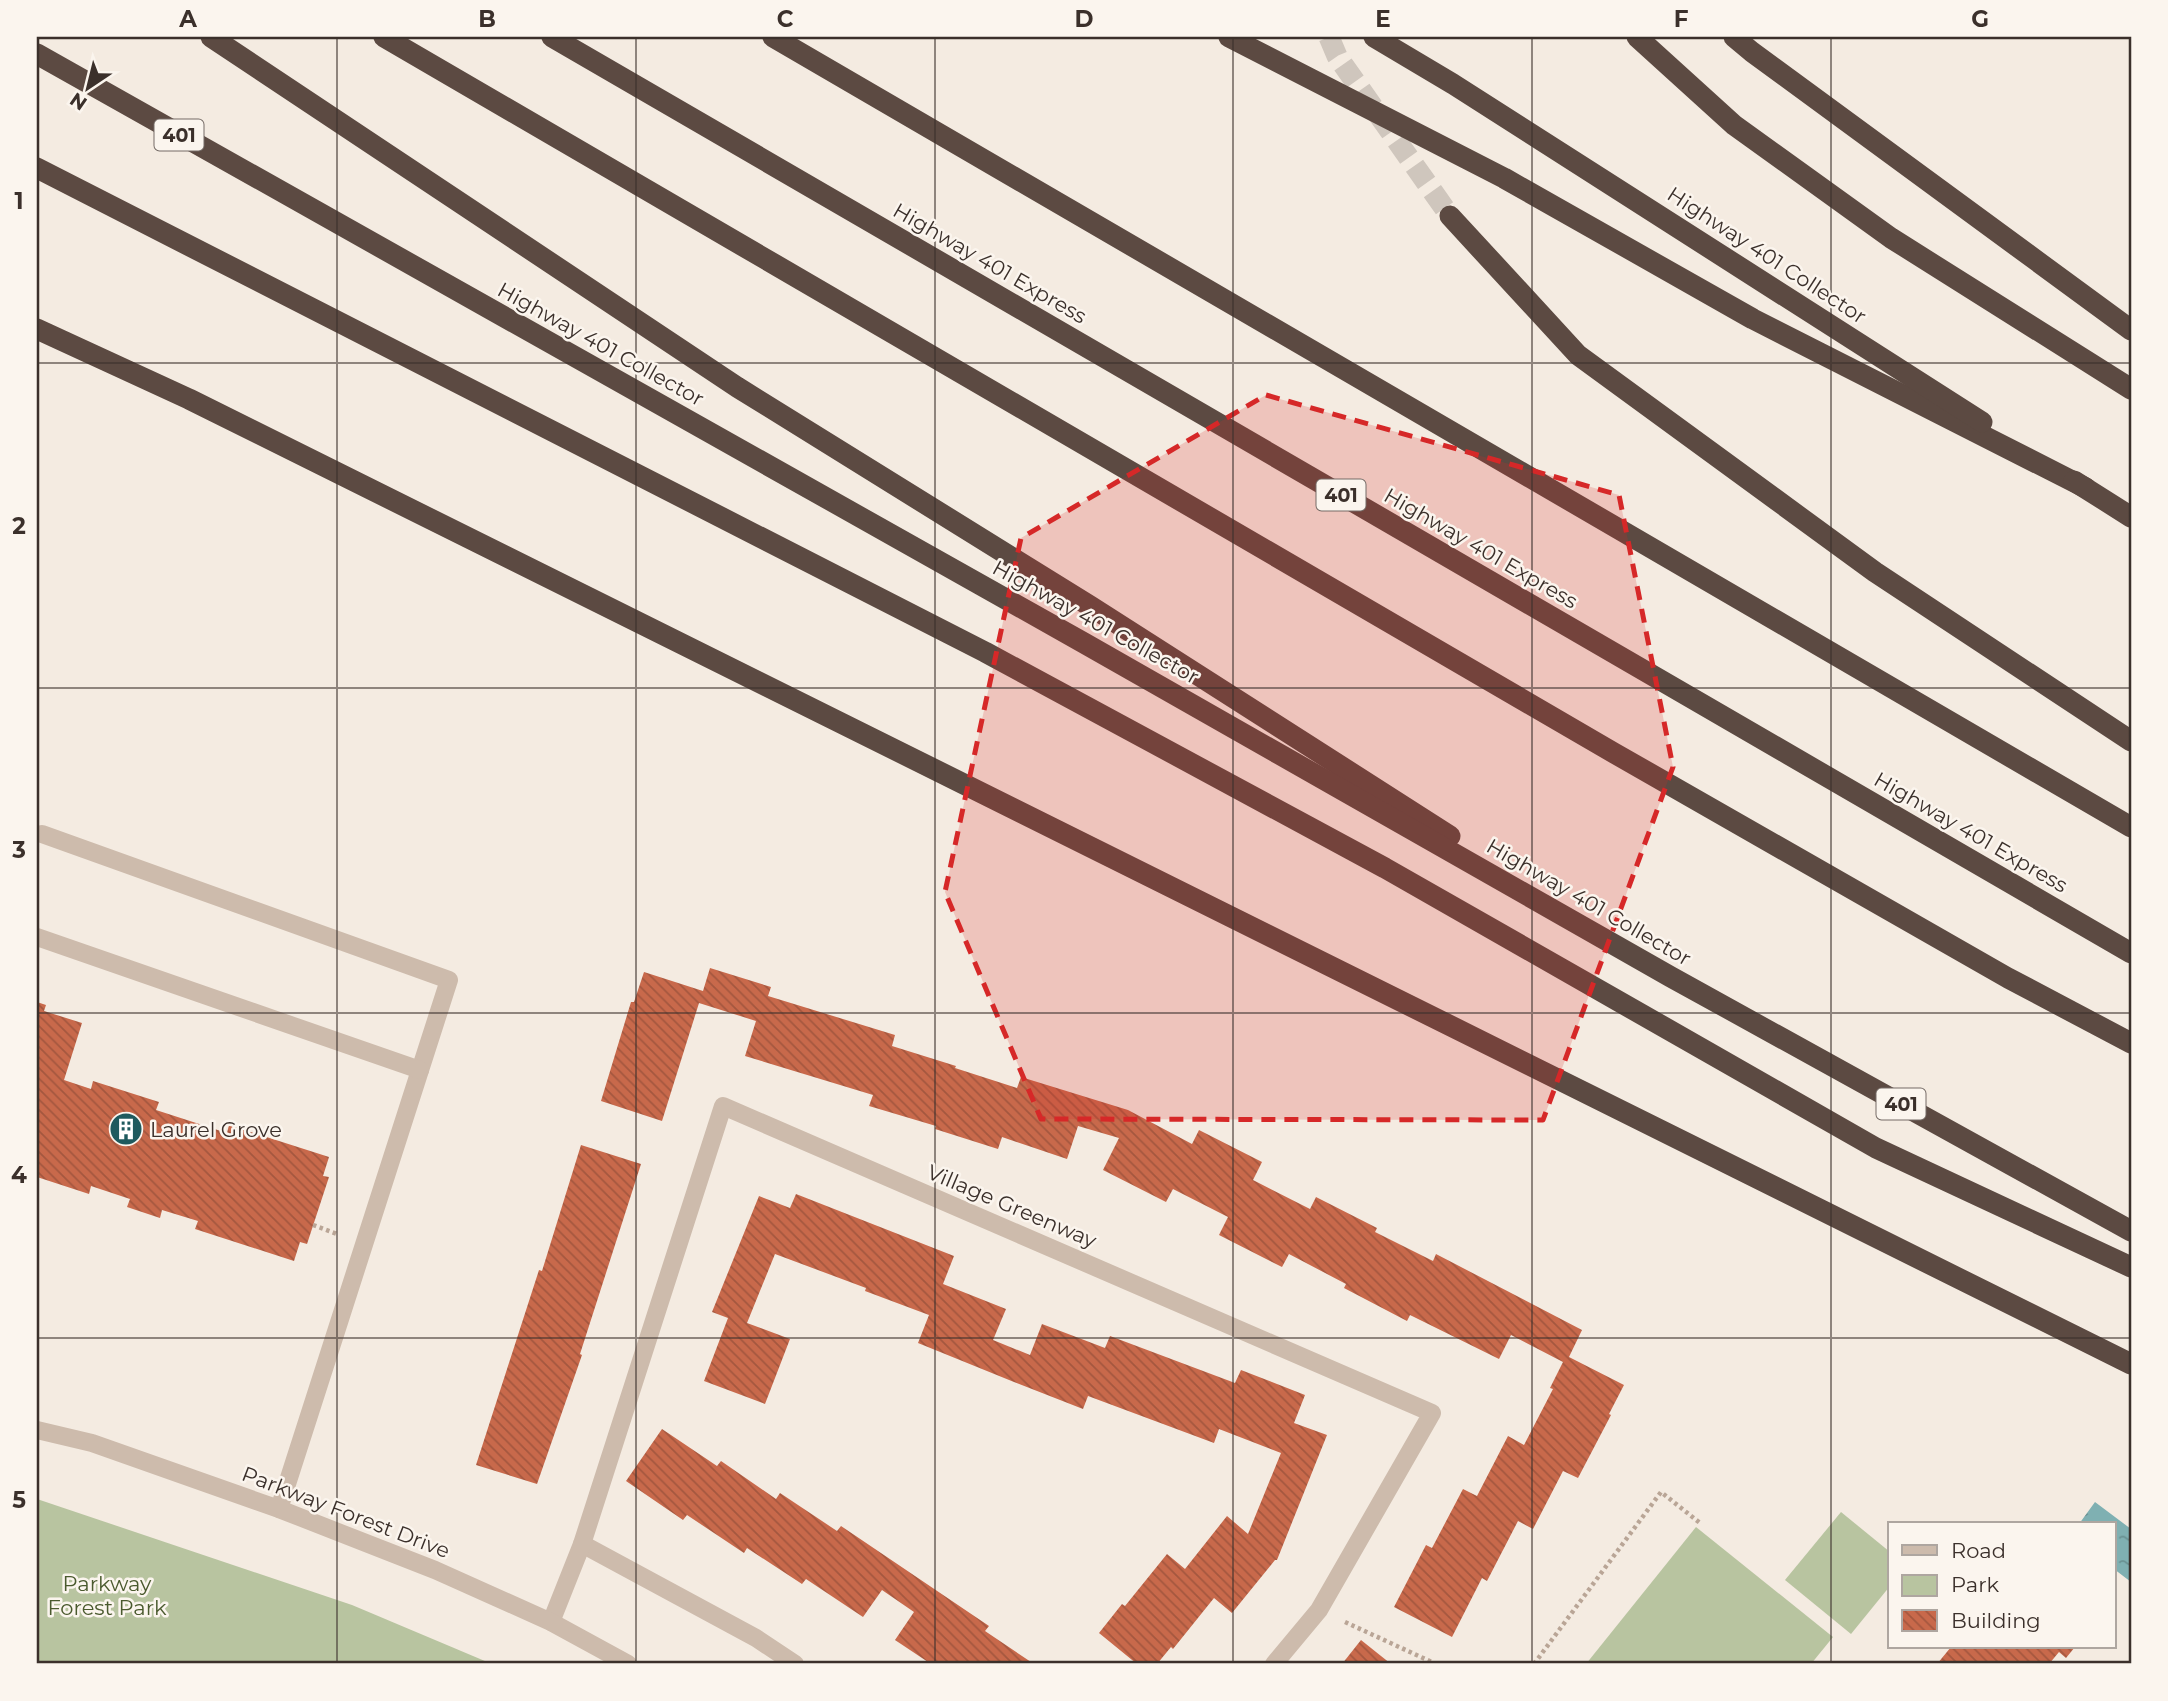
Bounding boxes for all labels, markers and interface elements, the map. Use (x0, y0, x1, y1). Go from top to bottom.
text: A (178, 5, 197, 33)
text: B (478, 5, 496, 33)
text: C (777, 5, 794, 33)
text: D (1075, 5, 1094, 33)
text: E (1375, 5, 1391, 33)
text: F (1674, 5, 1689, 33)
text: G (1971, 5, 1989, 33)
north arrow (52, 52, 122, 122)
text: N (66, 88, 91, 115)
road number: 401 (154, 119, 204, 150)
street label: Highway 401 Collector (1663, 181, 1871, 329)
text: 1 (14, 187, 24, 215)
street label: Highway 401 Express (889, 197, 1091, 329)
street label: Highway 401 Collector (493, 277, 709, 411)
road number: 401 (1316, 480, 1366, 510)
street label: Highway 401 Express (1380, 482, 1582, 614)
text: 2 (12, 512, 26, 540)
street label: Highway 401 Collector (988, 555, 1204, 689)
street label: Highway 401 Express (1870, 766, 2072, 898)
street label: Highway 401 Collector (1482, 833, 1696, 971)
text: 3 (11, 836, 26, 864)
road number: 401 (1876, 1088, 1926, 1120)
building icon: Laurel Grove (107, 1110, 145, 1148)
place label: Laurel Grove (150, 1117, 282, 1142)
street label: Village Greenway (924, 1159, 1101, 1253)
text: 4 (11, 1161, 27, 1189)
street label: Parkway Forest Drive (239, 1461, 453, 1563)
text: 5 (12, 1486, 26, 1514)
legend (1888, 1522, 2116, 1648)
text: Road (1951, 1538, 2006, 1563)
park label: Parkway Forest Park (47, 1571, 167, 1620)
text: Park (1951, 1572, 1999, 1597)
text: Building (1951, 1608, 2041, 1633)

